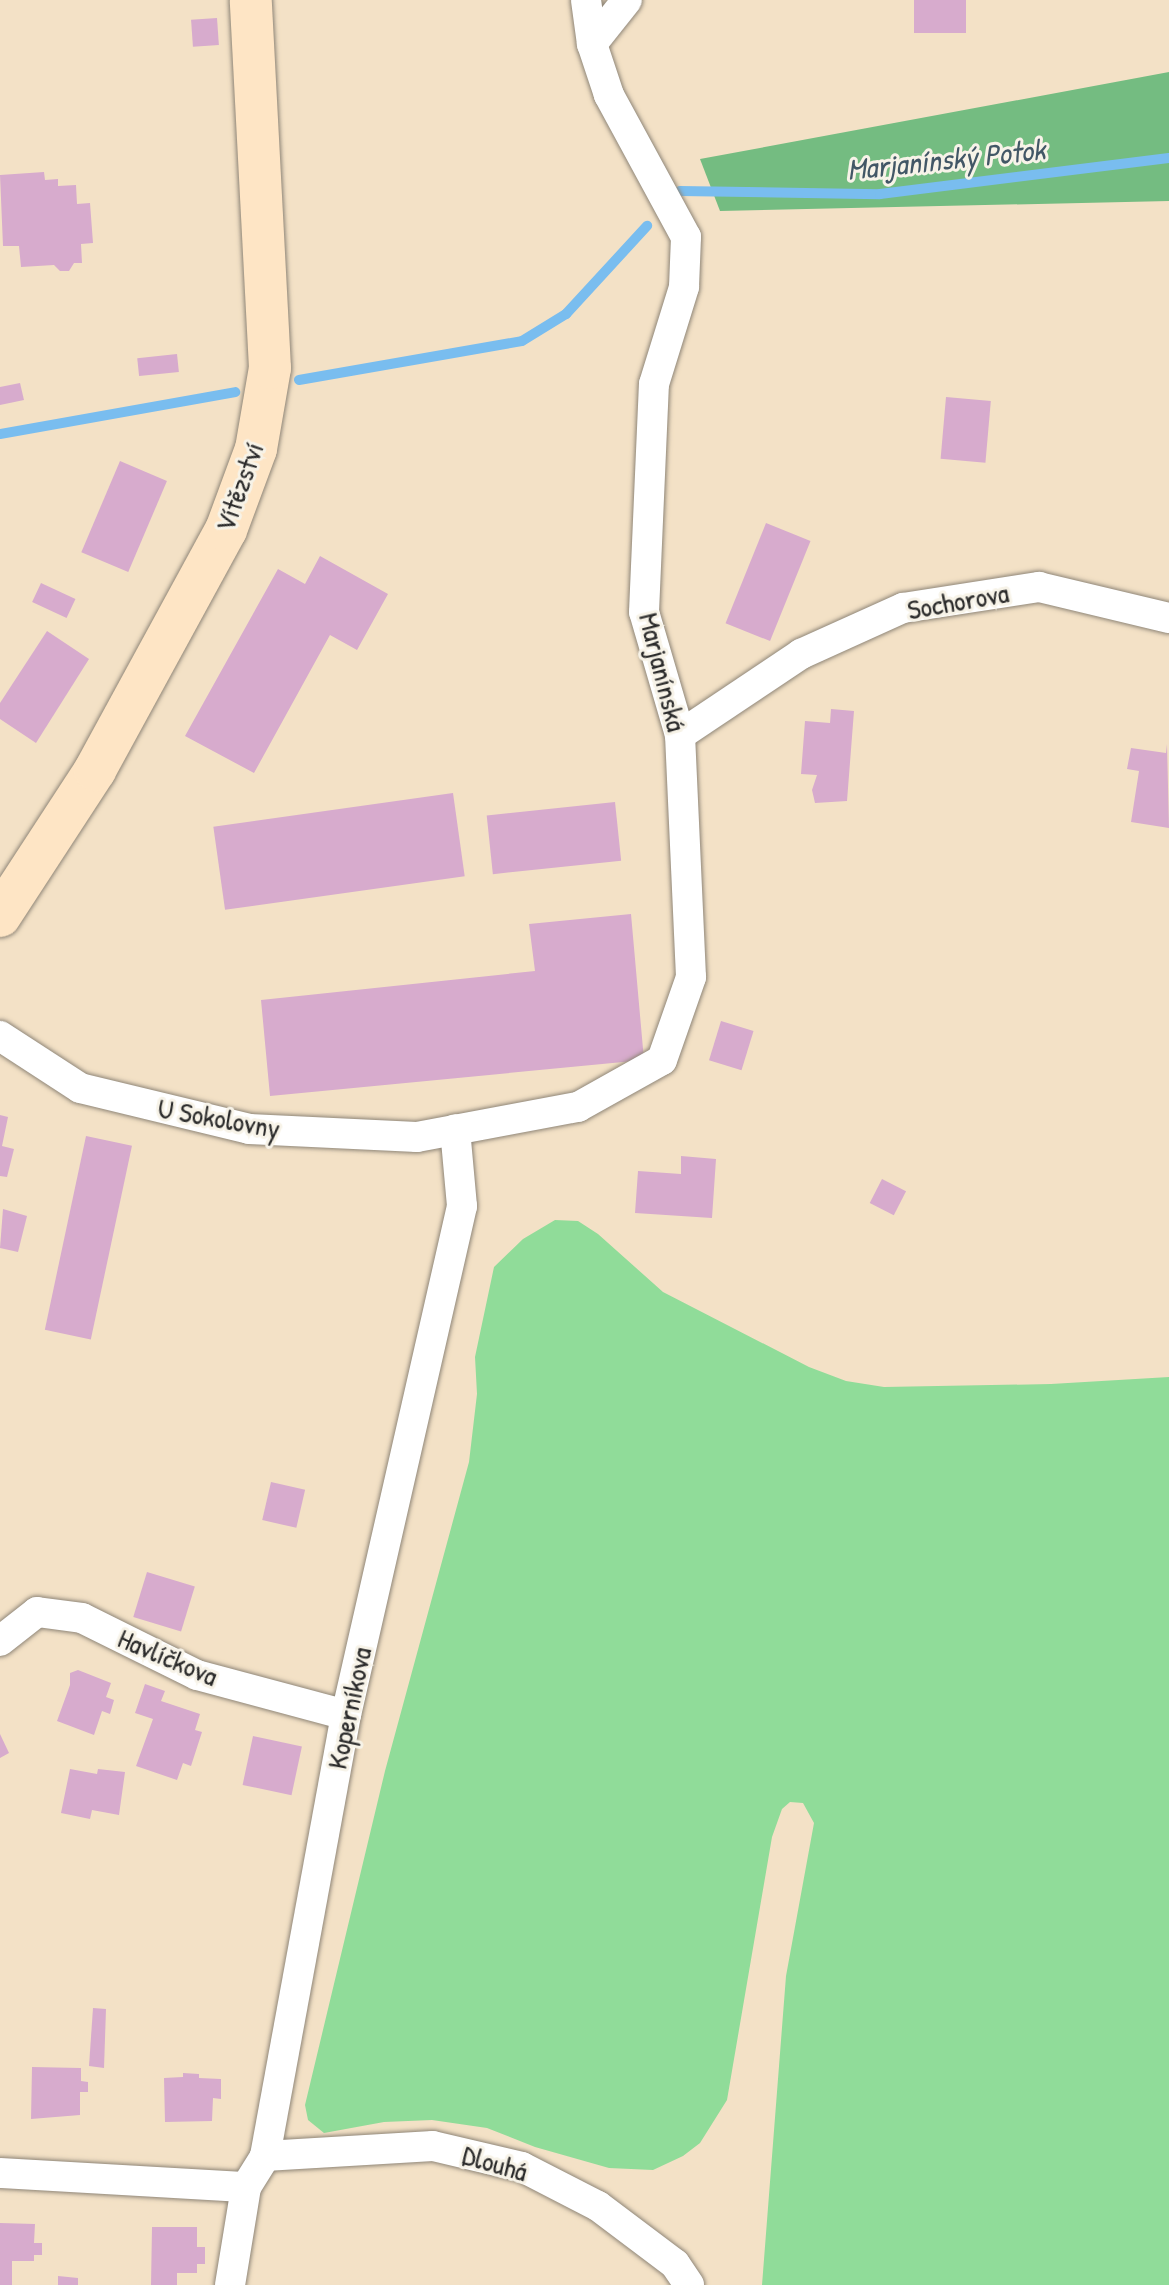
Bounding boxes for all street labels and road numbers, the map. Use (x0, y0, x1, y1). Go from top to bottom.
street label: Vítězství (207, 438, 271, 536)
street label: Sochorova (905, 576, 1011, 626)
street label: Marjanínská (632, 609, 694, 735)
street label: U Sokolovny (155, 1091, 283, 1145)
street label: Havlíčkova (113, 1621, 223, 1693)
street label: Koperníkova (320, 1644, 378, 1772)
street label: Dlouhá (459, 2138, 531, 2188)

